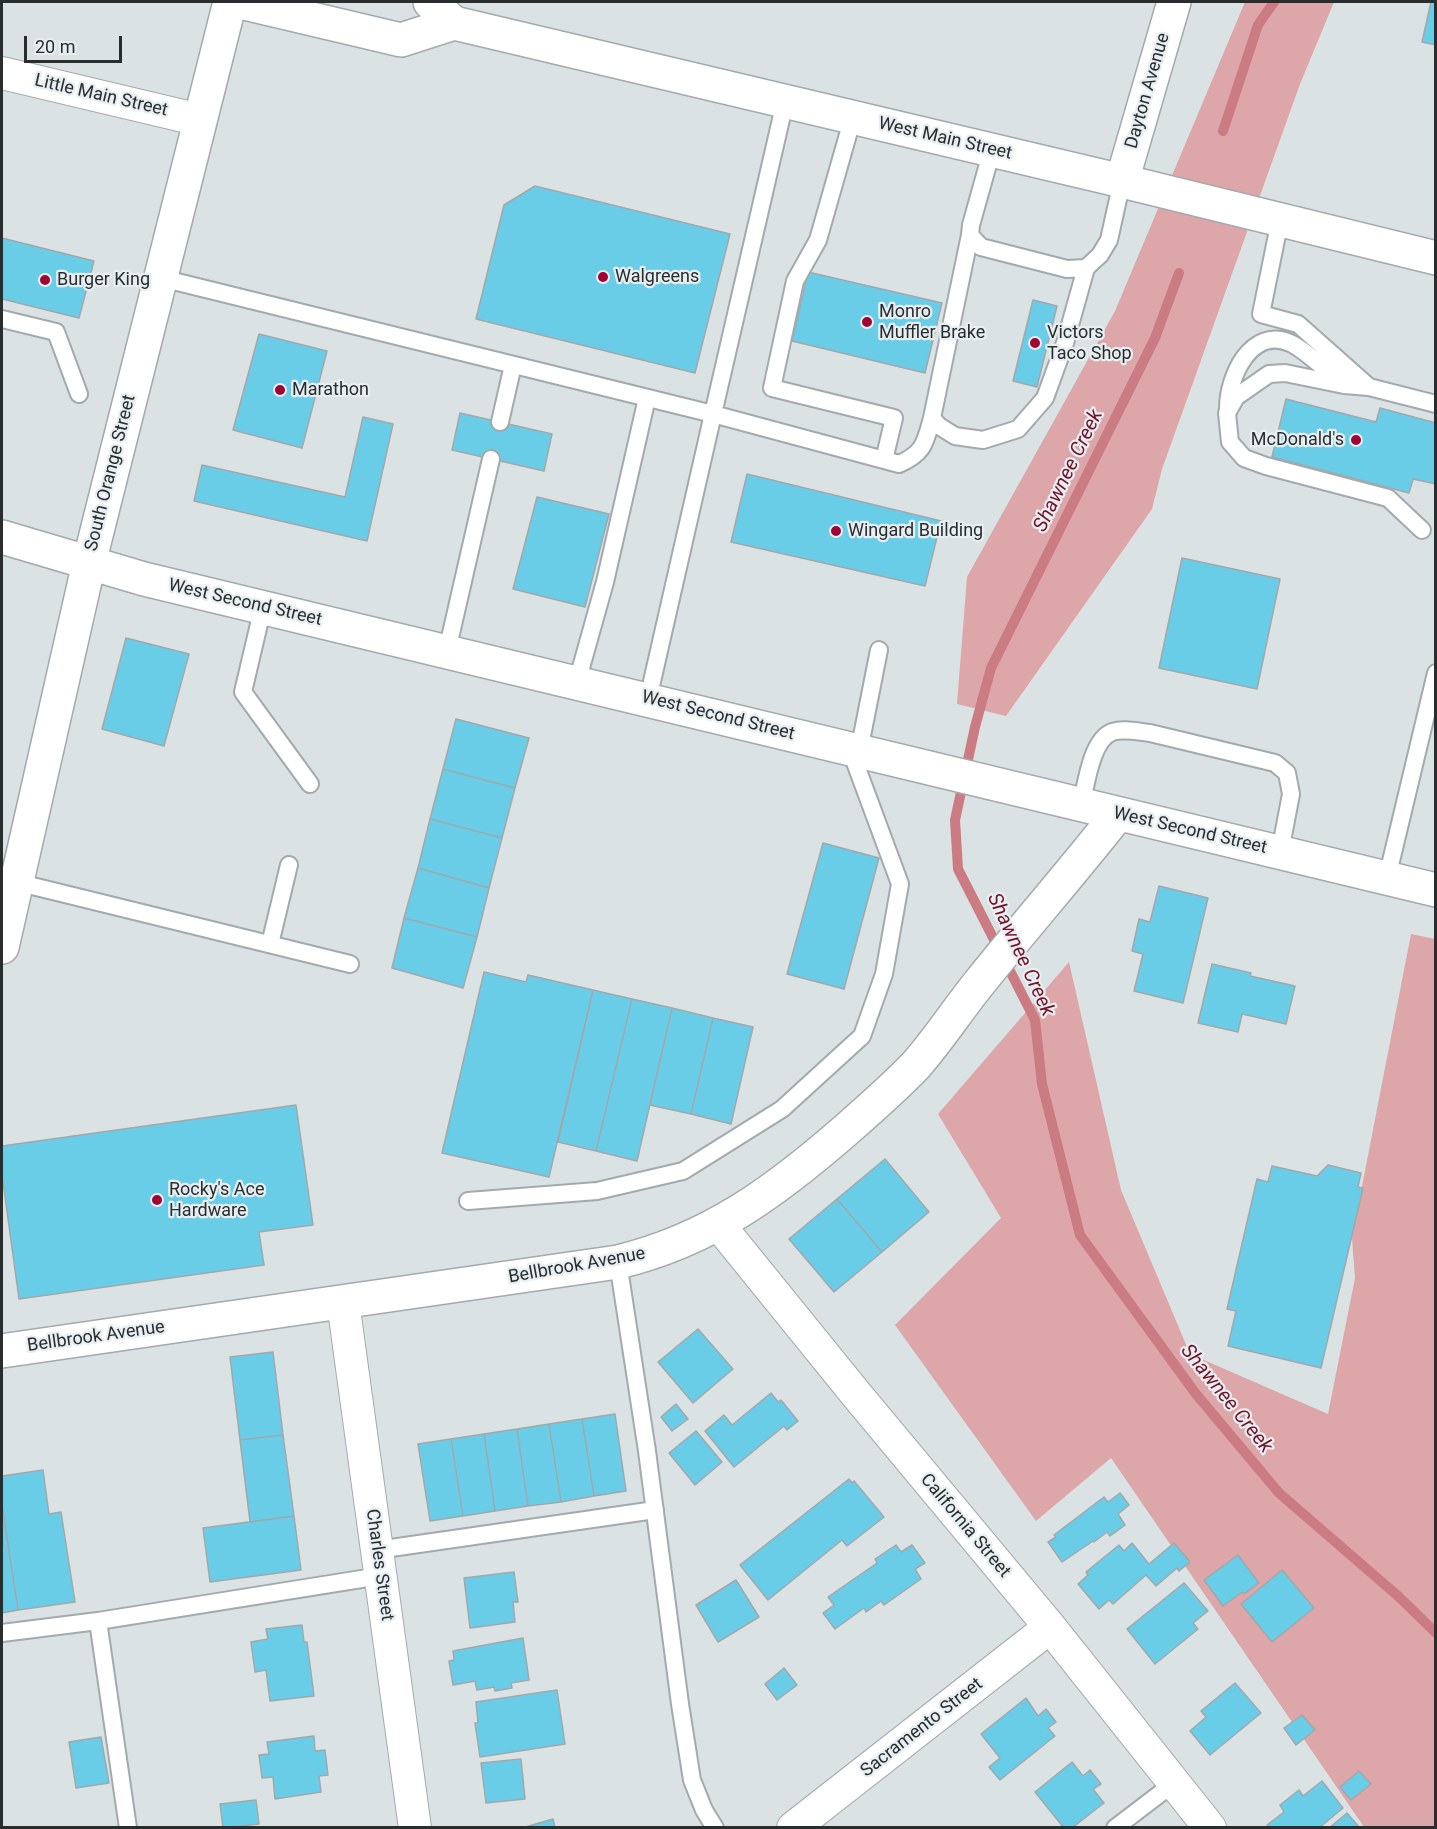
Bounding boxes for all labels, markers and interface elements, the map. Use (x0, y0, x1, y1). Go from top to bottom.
scale bar (27, 24, 124, 62)
street label: Dayton Avenue (1121, 31, 1175, 151)
text: 20 m (35, 36, 75, 57)
street label: Little Main Street (32, 70, 170, 122)
street label: West Main Street (876, 113, 1014, 165)
place label: Walgreens (615, 266, 699, 288)
place label: Burger King (57, 269, 150, 291)
marker: Walgreens (596, 270, 610, 284)
marker: Burger King (38, 273, 52, 287)
place label: Monro Muffler Brake (879, 301, 985, 344)
marker: Monro Muffler Brake (860, 315, 874, 329)
place label: Victors Taco Shop (1047, 322, 1132, 364)
marker: Victors Taco Shop (1028, 336, 1042, 350)
place label: Marathon (292, 379, 369, 401)
marker: Marathon (273, 383, 287, 397)
street label: South Orange Street (81, 392, 141, 554)
water label: Shawnee Creek (1029, 406, 1109, 536)
place label: McDonald's (1251, 429, 1344, 451)
marker: McDonald's (1349, 433, 1363, 447)
place label: Wingard Building (848, 520, 983, 542)
marker: Wingard Building (829, 524, 843, 538)
street label: West Second Street (166, 575, 324, 631)
street label: West Second Street (639, 687, 797, 745)
street label: West Second Street (1111, 803, 1269, 859)
water label: Shawnee Creek (981, 890, 1059, 1020)
place label: Rocky's Ace Hardware (169, 1179, 264, 1222)
marker: Rocky's Ace Hardware (150, 1193, 164, 1207)
street label: Bellbrook Avenue (507, 1243, 647, 1289)
street label: Bellbrook Avenue (26, 1317, 166, 1357)
water label: Shawnee Creek (1175, 1340, 1277, 1458)
street label: California Street (915, 1470, 1015, 1582)
street label: Charles Street (360, 1508, 398, 1622)
street label: Sacramento Street (857, 1674, 987, 1782)

